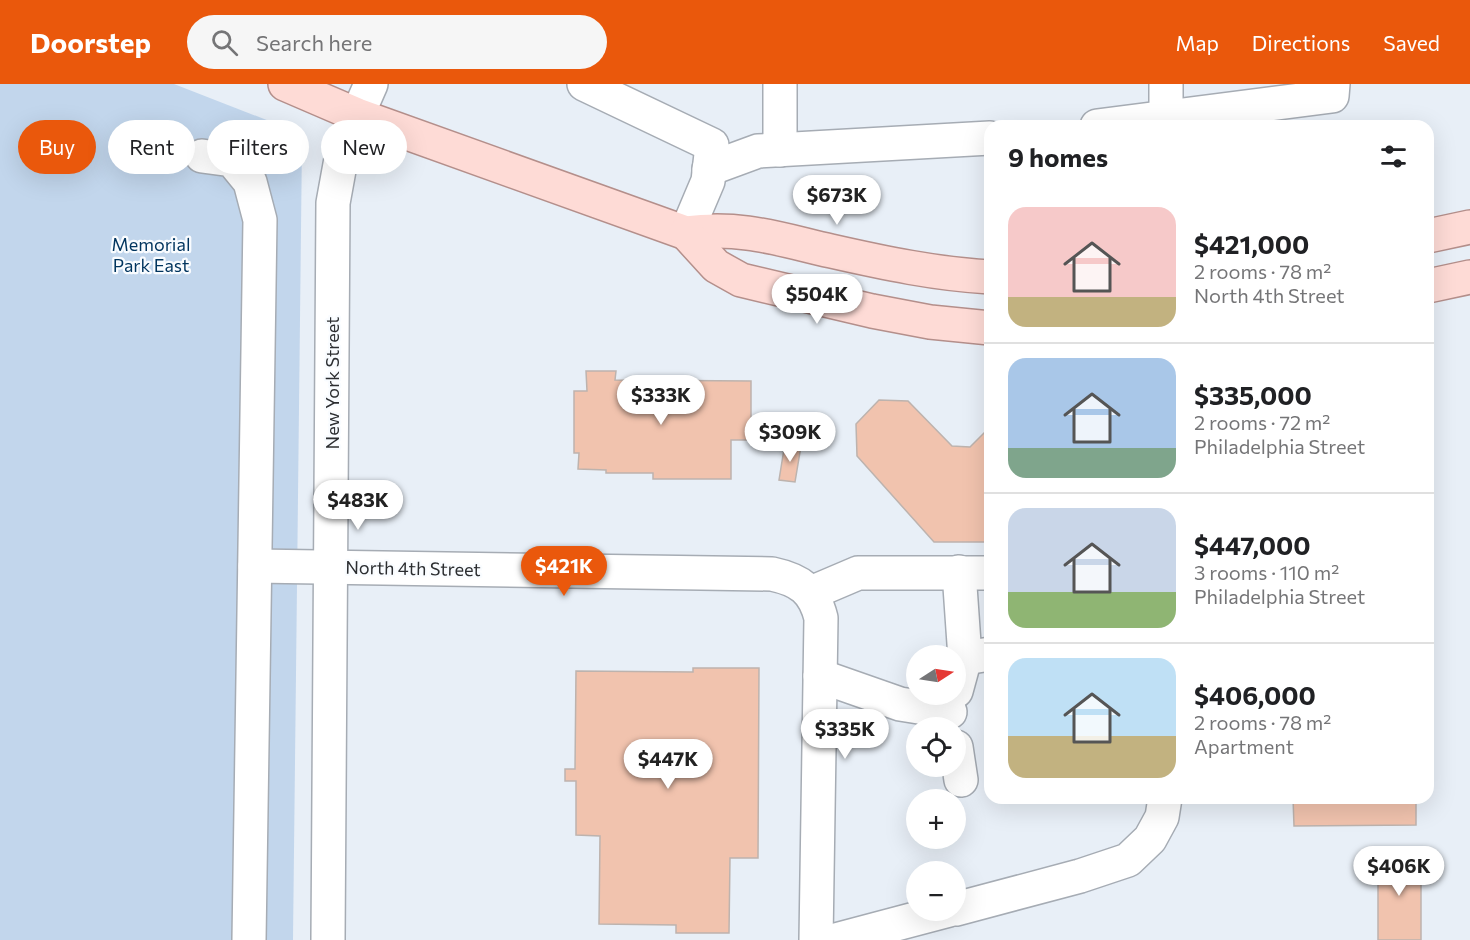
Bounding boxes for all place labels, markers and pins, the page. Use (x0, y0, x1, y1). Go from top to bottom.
pin: $673K (795, 175, 879, 226)
pin: $504K (775, 274, 859, 325)
pin: $333K (619, 375, 703, 426)
pin: $309K (748, 412, 832, 463)
pin: $483K (316, 480, 400, 531)
pin: $421K (522, 546, 606, 597)
pin: $335K (803, 709, 887, 760)
pin: $447K (626, 739, 710, 790)
pin: $406K (1357, 846, 1441, 897)

